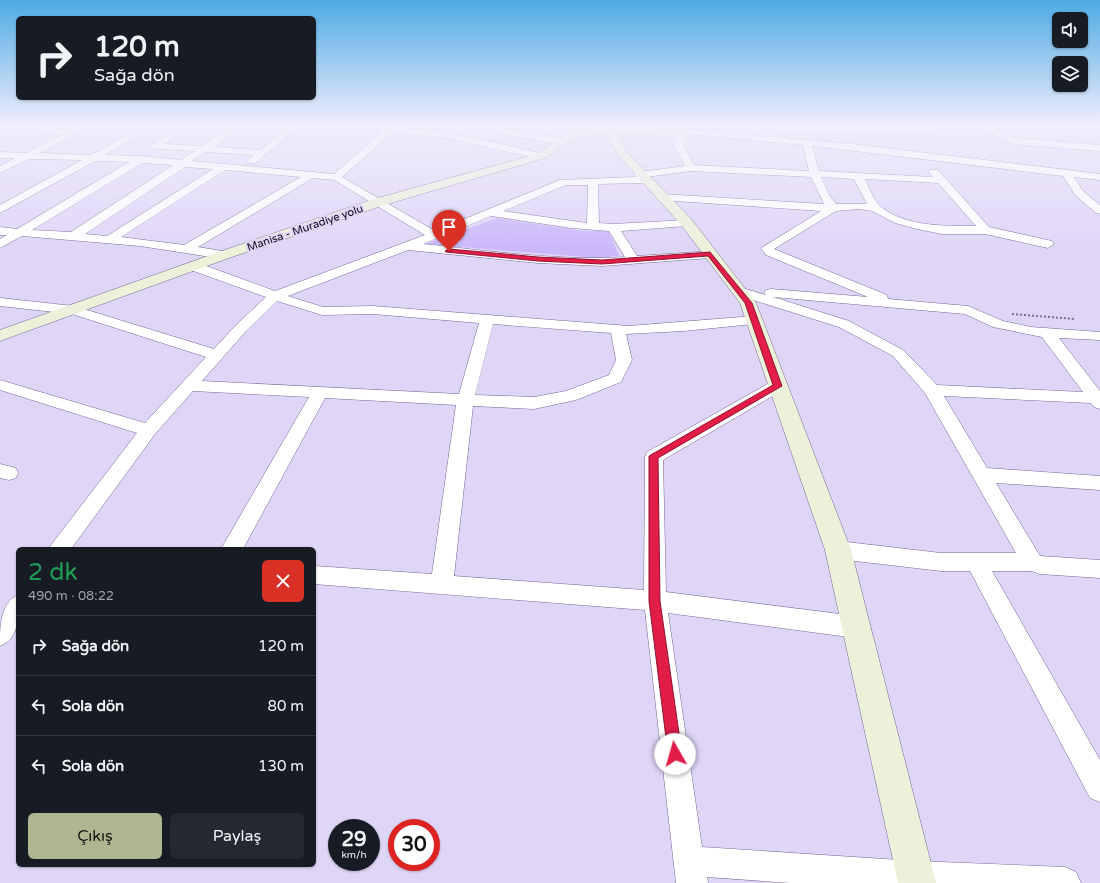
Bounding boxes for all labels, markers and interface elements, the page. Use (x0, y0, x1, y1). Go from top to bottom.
map controls (1052, 12, 1088, 92)
button: sound (1052, 12, 1088, 48)
text: 120 m (94, 30, 180, 64)
icon: right (28, 32, 80, 84)
button: layers (1052, 56, 1088, 92)
text: Sağa dön (94, 64, 175, 86)
street label: Manisa - Muradiye yolu (245, 202, 365, 254)
pin (432, 210, 466, 251)
icon: arrive (438, 216, 460, 238)
text: 2 dk (28, 558, 78, 587)
button: close (262, 560, 304, 602)
text: 490 m · 08:22 (28, 588, 114, 604)
icon: right (28, 635, 50, 657)
text: Sağa dön (62, 637, 129, 655)
text: 120 m (258, 637, 304, 655)
icon: left (28, 695, 50, 717)
text: Sola dön (62, 697, 124, 715)
text: 80 m (267, 697, 304, 715)
position arrow (654, 733, 696, 775)
icon: left (28, 755, 50, 777)
text: Sola dön (62, 757, 124, 775)
text: 130 m (258, 757, 304, 775)
button: Çıkış (28, 813, 162, 859)
button: Paylaş (170, 813, 304, 859)
speed limit sign: 30 (388, 819, 440, 871)
text: 29 (341, 828, 367, 852)
text: km/h (341, 849, 367, 861)

